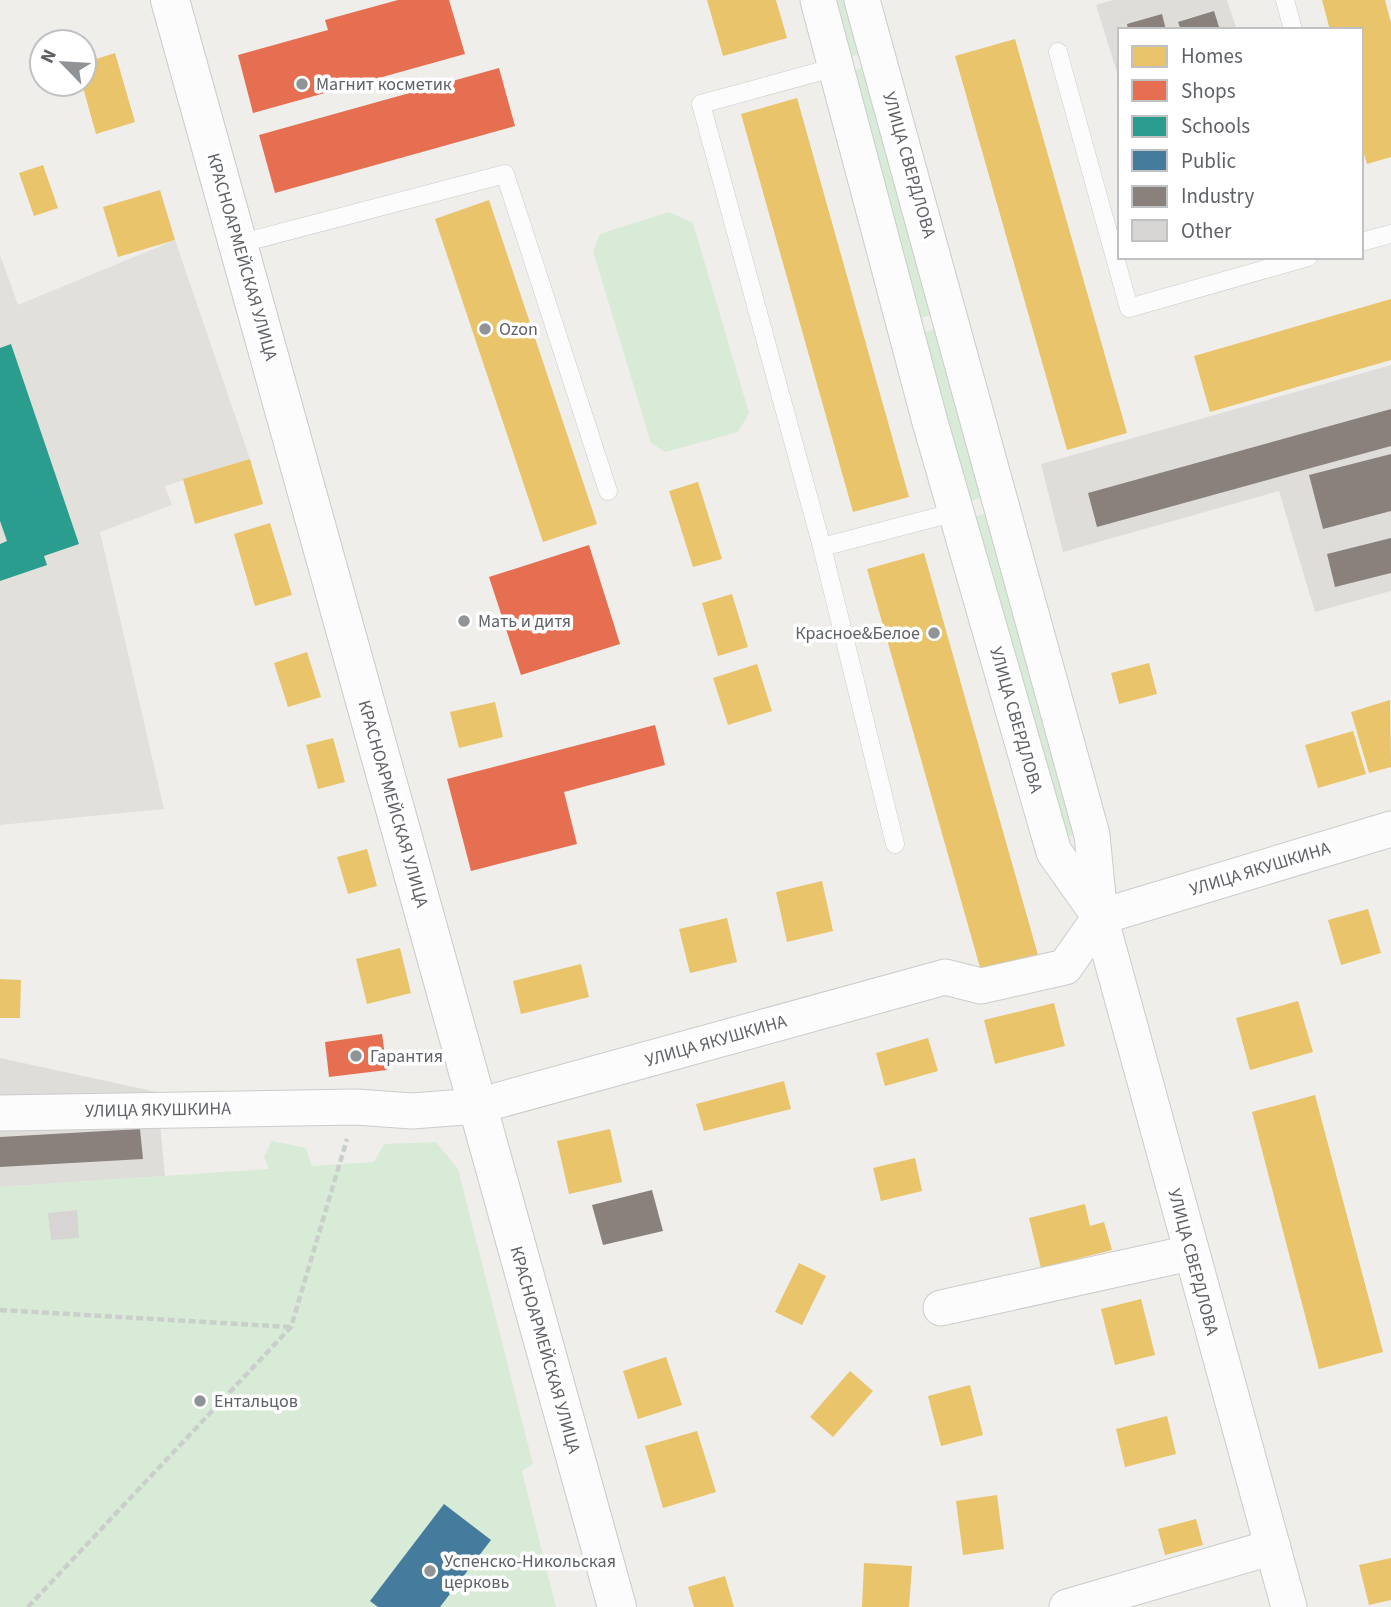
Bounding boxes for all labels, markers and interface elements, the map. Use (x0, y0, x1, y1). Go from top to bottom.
north arrow (28, 28, 98, 98)
legend (1118, 28, 1363, 259)
text: Homes (1181, 41, 1243, 71)
text: N (34, 45, 64, 68)
place label: Магнит косметик (316, 72, 452, 97)
marker: Магнит косметик (294, 76, 310, 92)
text: Shops (1181, 76, 1236, 106)
street label: УЛИЦА СВЕРДЛОВА (876, 89, 942, 241)
text: Schools (1181, 111, 1250, 141)
text: Public (1181, 146, 1236, 176)
street label: КРАСНОАРМЕЙСКАЯ УЛИЦА (200, 150, 284, 364)
text: Industry (1181, 181, 1254, 211)
text: Other (1181, 216, 1232, 246)
place label: Ozon (499, 317, 538, 342)
marker: Ozon (477, 321, 493, 337)
place label: Мать и дитя (478, 609, 571, 634)
marker: Мать и дитя (456, 613, 472, 629)
place label: Красное&Белое (795, 621, 920, 646)
marker: Красное&Белое (926, 625, 942, 641)
street label: УЛИЦА СВЕРДЛОВА (983, 644, 1049, 796)
street label: КРАСНОАРМЕЙСКАЯ УЛИЦА (351, 697, 435, 911)
street label: УЛИЦА ЯКУШКИНА (1187, 836, 1334, 902)
street label: УЛИЦА ЯКУШКИНА (642, 1009, 790, 1073)
place label: Гарантия (370, 1044, 443, 1069)
marker: Гарантия (348, 1048, 364, 1064)
street label: УЛИЦА ЯКУШКИНА (85, 1096, 231, 1124)
street label: УЛИЦА СВЕРДЛОВА (1161, 1186, 1225, 1338)
street label: КРАСНОАРМЕЙСКАЯ УЛИЦА (503, 1243, 587, 1457)
place label: Ентальцов (214, 1389, 298, 1414)
marker: Ентальцов (192, 1393, 208, 1409)
place label: Успенско-Никольская церковь (444, 1549, 616, 1595)
marker: Успенско-Никольская церковь (422, 1563, 438, 1579)

